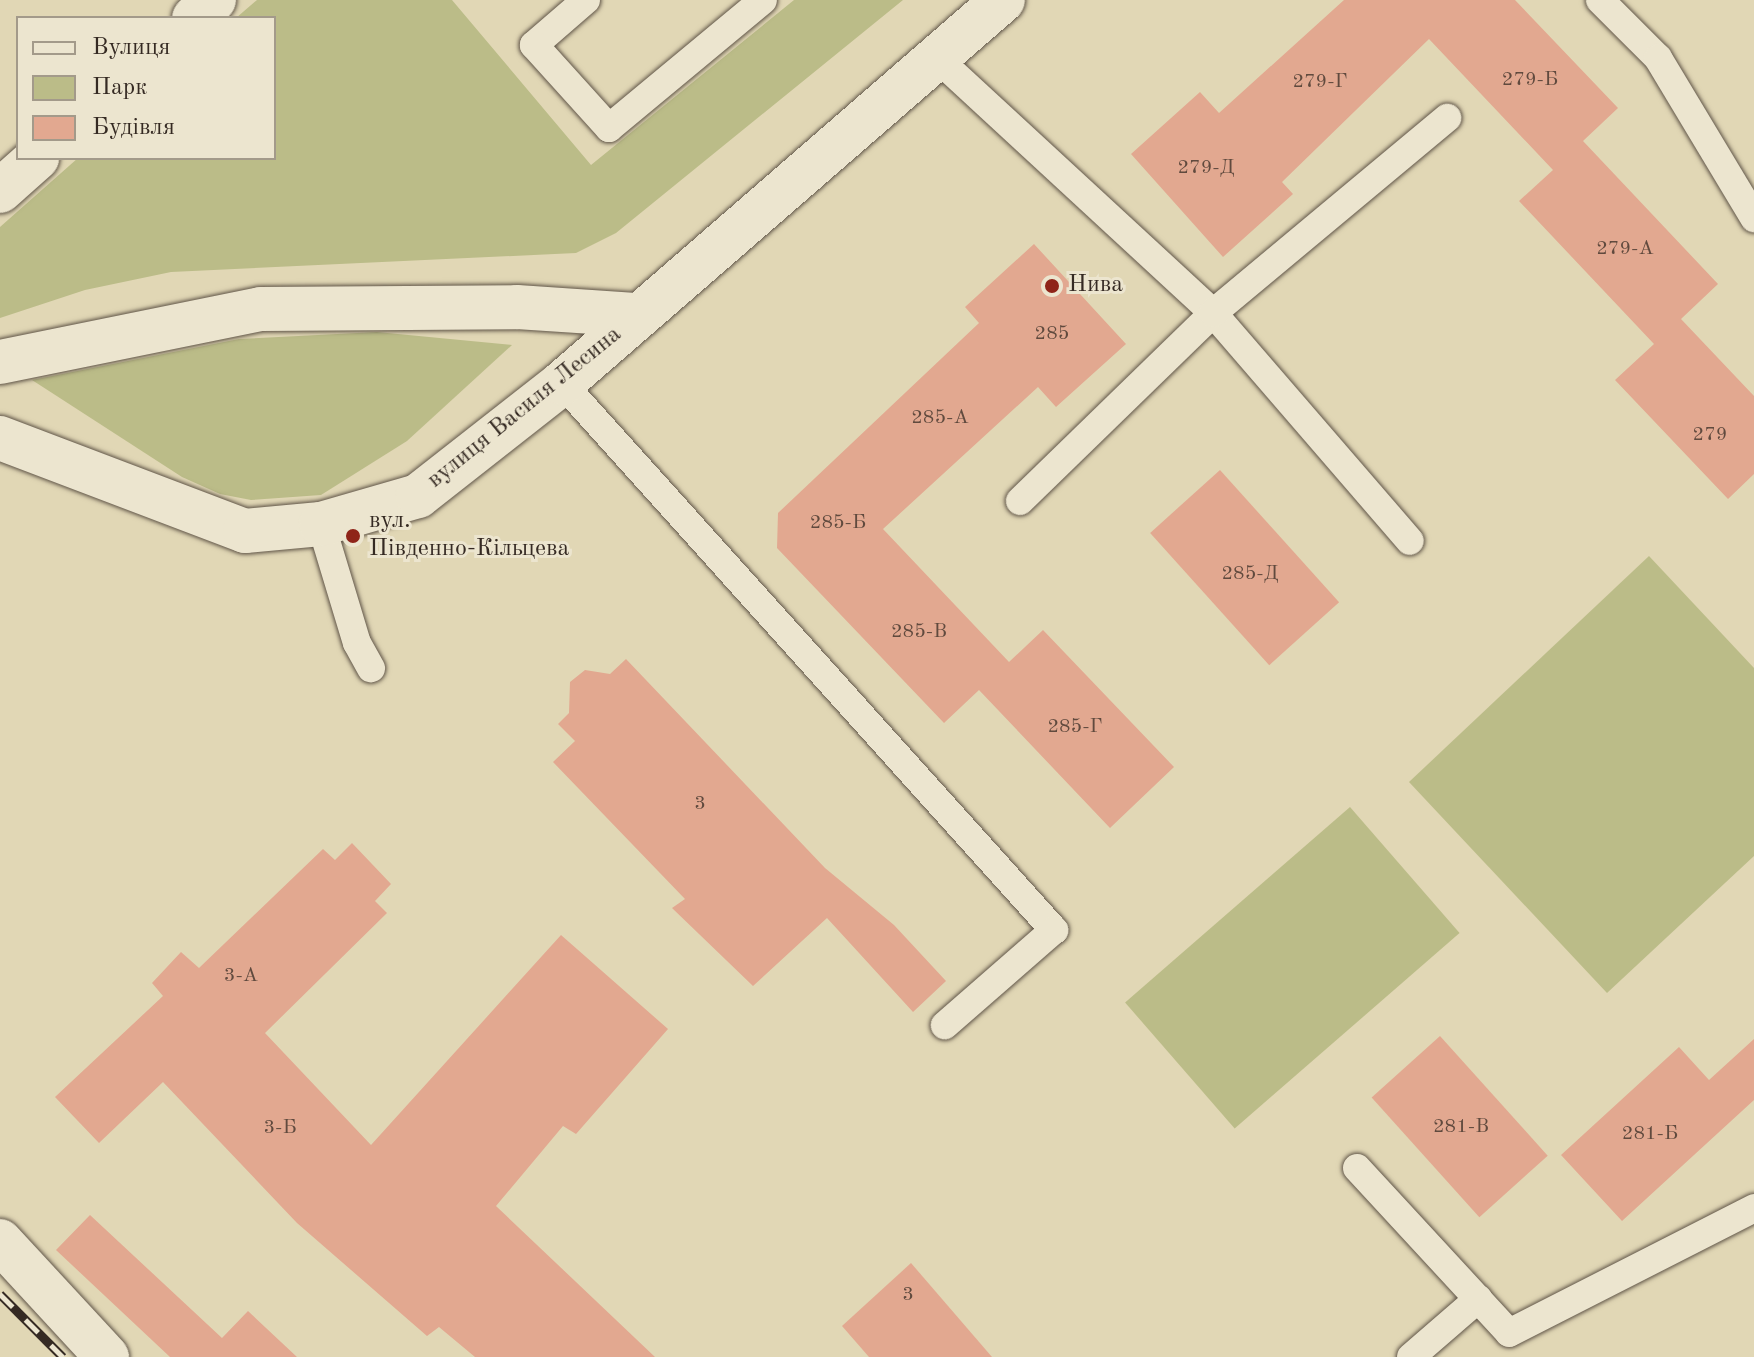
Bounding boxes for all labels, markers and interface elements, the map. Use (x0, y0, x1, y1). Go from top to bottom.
legend (16, 16, 276, 160)
text: Вулиця (92, 36, 171, 60)
house number: 279-Б (1502, 68, 1558, 92)
house number: 279-Г (1292, 70, 1348, 94)
text: Парк (92, 76, 147, 100)
text: Будівля (92, 116, 175, 140)
house number: 279-Д (1178, 156, 1234, 180)
house number: 279-А (1596, 237, 1654, 261)
place label: Нива (1068, 272, 1123, 300)
marker: Нива (1043, 277, 1061, 295)
street label: вулиця Василя Лесина (422, 321, 628, 495)
house number: 285 (1035, 322, 1069, 346)
house number: 285-А (911, 406, 969, 430)
house number: 279 (1693, 423, 1727, 447)
place label: вул. Південно-Кільцева (369, 508, 569, 564)
house number: 285-Б (810, 511, 866, 535)
marker: вул. Південно-Кільцева (344, 527, 362, 545)
house number: 285-Д (1222, 562, 1278, 586)
house number: 285-В (891, 620, 947, 644)
house number: 285-Г (1047, 715, 1103, 739)
house number: 3 (694, 792, 706, 816)
house number: 3-А (224, 964, 258, 988)
house number: 281-В (1433, 1115, 1489, 1139)
house number: 3-Б (263, 1116, 297, 1140)
house number: 281-Б (1622, 1122, 1678, 1146)
house number: 3 (902, 1283, 914, 1307)

